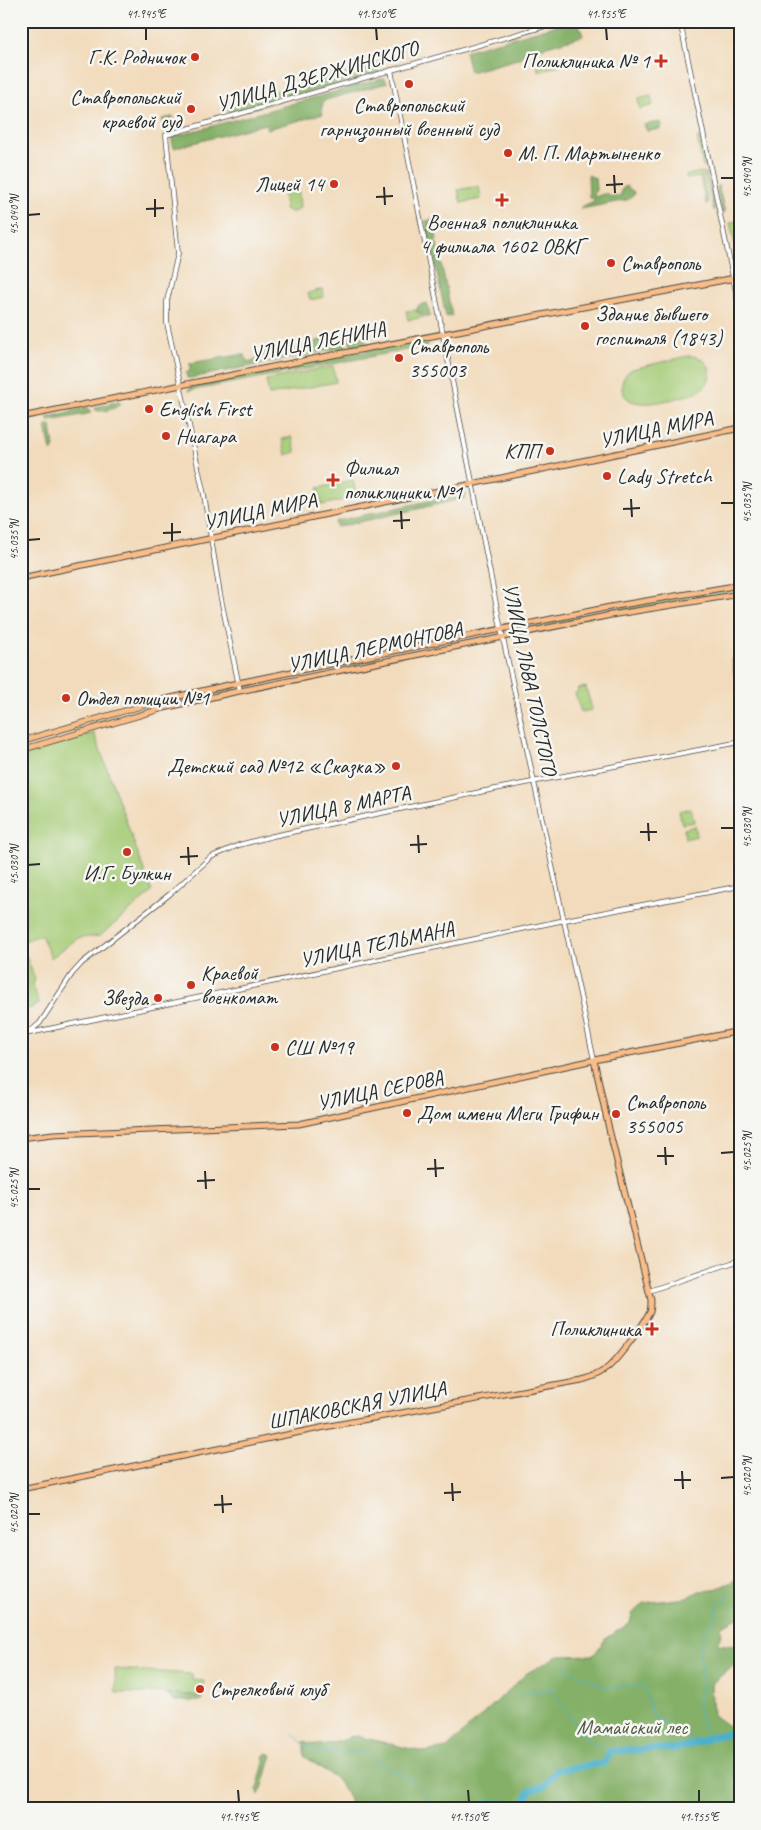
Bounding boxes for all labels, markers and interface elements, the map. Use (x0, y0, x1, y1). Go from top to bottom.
text: 41.945°E (126, 6, 167, 22)
text: 41.950°E (356, 6, 397, 22)
text: 41.955°E (586, 6, 627, 22)
street label: УЛИЦА ДЗЕРЖИНСКОГО (213, 34, 423, 117)
place label: Г.К. Родничок (88, 44, 187, 70)
place label: Поликлиника № 1 (522, 48, 652, 74)
marker: Г.К. Родничок (189, 51, 201, 63)
marker: Поликлиника № 1 (654, 54, 668, 68)
marker: Ставропольский гарнизонный военный суд (403, 78, 415, 90)
place label: Ставропольский краевой суд (70, 84, 183, 134)
place label: Ставропольский гарнизонный военный суд (320, 92, 501, 143)
marker: Ставропольский краевой суд (185, 103, 197, 115)
place label: М. П. Мартыненко (518, 140, 662, 166)
marker: М. П. Мартыненко (502, 147, 514, 159)
text: 45.040°N (739, 156, 755, 198)
place label: Лицей 14 (255, 171, 327, 197)
marker: Лицей 14 (328, 178, 340, 190)
text: 45.040°N (6, 193, 22, 235)
marker: Военная поликлиника 4 филиала 1602 ОВКГ (495, 193, 509, 207)
place label: Военная поликлиника 4 филиала 1602 ОВКГ (420, 209, 590, 259)
place label: Ставрополь (621, 250, 702, 276)
marker: Ставрополь (605, 257, 617, 269)
place label: Здание бывшего госпиталя (1843) (595, 301, 723, 351)
street label: УЛИЦА ЛЕНИНА (248, 315, 388, 367)
marker: Здание бывшего госпиталя (1843) (579, 320, 591, 332)
place label: Ставрополь 355003 (409, 333, 490, 383)
marker: Ставрополь 355003 (393, 352, 405, 364)
place label: English First (159, 396, 253, 422)
marker: English First (143, 403, 155, 415)
street label: УЛИЦА МИРА (597, 404, 715, 454)
place label: Ниагара (176, 423, 237, 449)
marker: Ниагара (160, 430, 172, 442)
place label: КПП (504, 438, 544, 464)
marker: КПП (544, 445, 556, 457)
place label: Филиал поликлиники №1 (344, 455, 464, 505)
place label: Lady Stretch (617, 463, 713, 489)
marker: Lady Stretch (601, 470, 613, 482)
marker: Филиал поликлиники №1 (326, 473, 340, 487)
text: 45.035°N (739, 481, 755, 523)
street label: УЛИЦА МИРА (201, 486, 319, 536)
text: 45.035°N (6, 518, 22, 560)
street label: УЛИЦА ЛЬВА ТОЛСТОГО (497, 581, 564, 780)
street label: УЛИЦА ЛЕРМОНТОВА (285, 616, 466, 678)
place label: Отдел полиции №1 (76, 685, 211, 711)
marker: Отдел полиции №1 (60, 692, 72, 704)
place label: Детский сад №12 «Сказка» (167, 753, 386, 779)
marker: Детский сад №12 «Сказка» (390, 760, 402, 772)
street label: УЛИЦА 8 МАРТА (274, 779, 413, 833)
text: 45.030°N (739, 806, 755, 848)
text: 45.030°N (6, 843, 22, 885)
marker: И.Г. Булкин (121, 846, 133, 858)
place label: И.Г. Булкин (83, 860, 172, 886)
street label: УЛИЦА ТЕЛЬМАНА (298, 915, 457, 973)
place label: Краевой военкомат (201, 960, 279, 1010)
marker: Краевой военкомат (185, 979, 197, 991)
place label: Звезда (102, 985, 150, 1011)
marker: Звезда (152, 992, 164, 1004)
place label: СШ №19 (285, 1034, 355, 1060)
marker: СШ №19 (269, 1041, 281, 1053)
street label: УЛИЦА СЕРОВА (315, 1064, 446, 1116)
place label: Ставрополь 355005 (626, 1089, 707, 1139)
place label: Дом имени Меги Грифин (417, 1100, 600, 1126)
marker: Дом имени Меги Грифин (401, 1107, 413, 1119)
marker: Ставрополь 355005 (610, 1108, 622, 1120)
text: 45.025°N (739, 1130, 755, 1172)
text: 45.025°N (6, 1167, 22, 1209)
place label: Поликлиника (550, 1316, 643, 1342)
marker: Поликлиника (645, 1322, 659, 1336)
street label: ШПАКОВСКАЯ УЛИЦА (266, 1375, 450, 1435)
text: 45.020°N (739, 1455, 755, 1497)
text: 45.020°N (6, 1492, 22, 1534)
place label: Стрелковый клуб (210, 1676, 331, 1702)
marker: Стрелковый клуб (194, 1683, 206, 1695)
park label: Мамайский лес (577, 1714, 689, 1740)
text: 41.945°E (219, 1809, 260, 1825)
text: 41.950°E (449, 1809, 490, 1825)
text: 41.955°E (679, 1809, 720, 1825)

